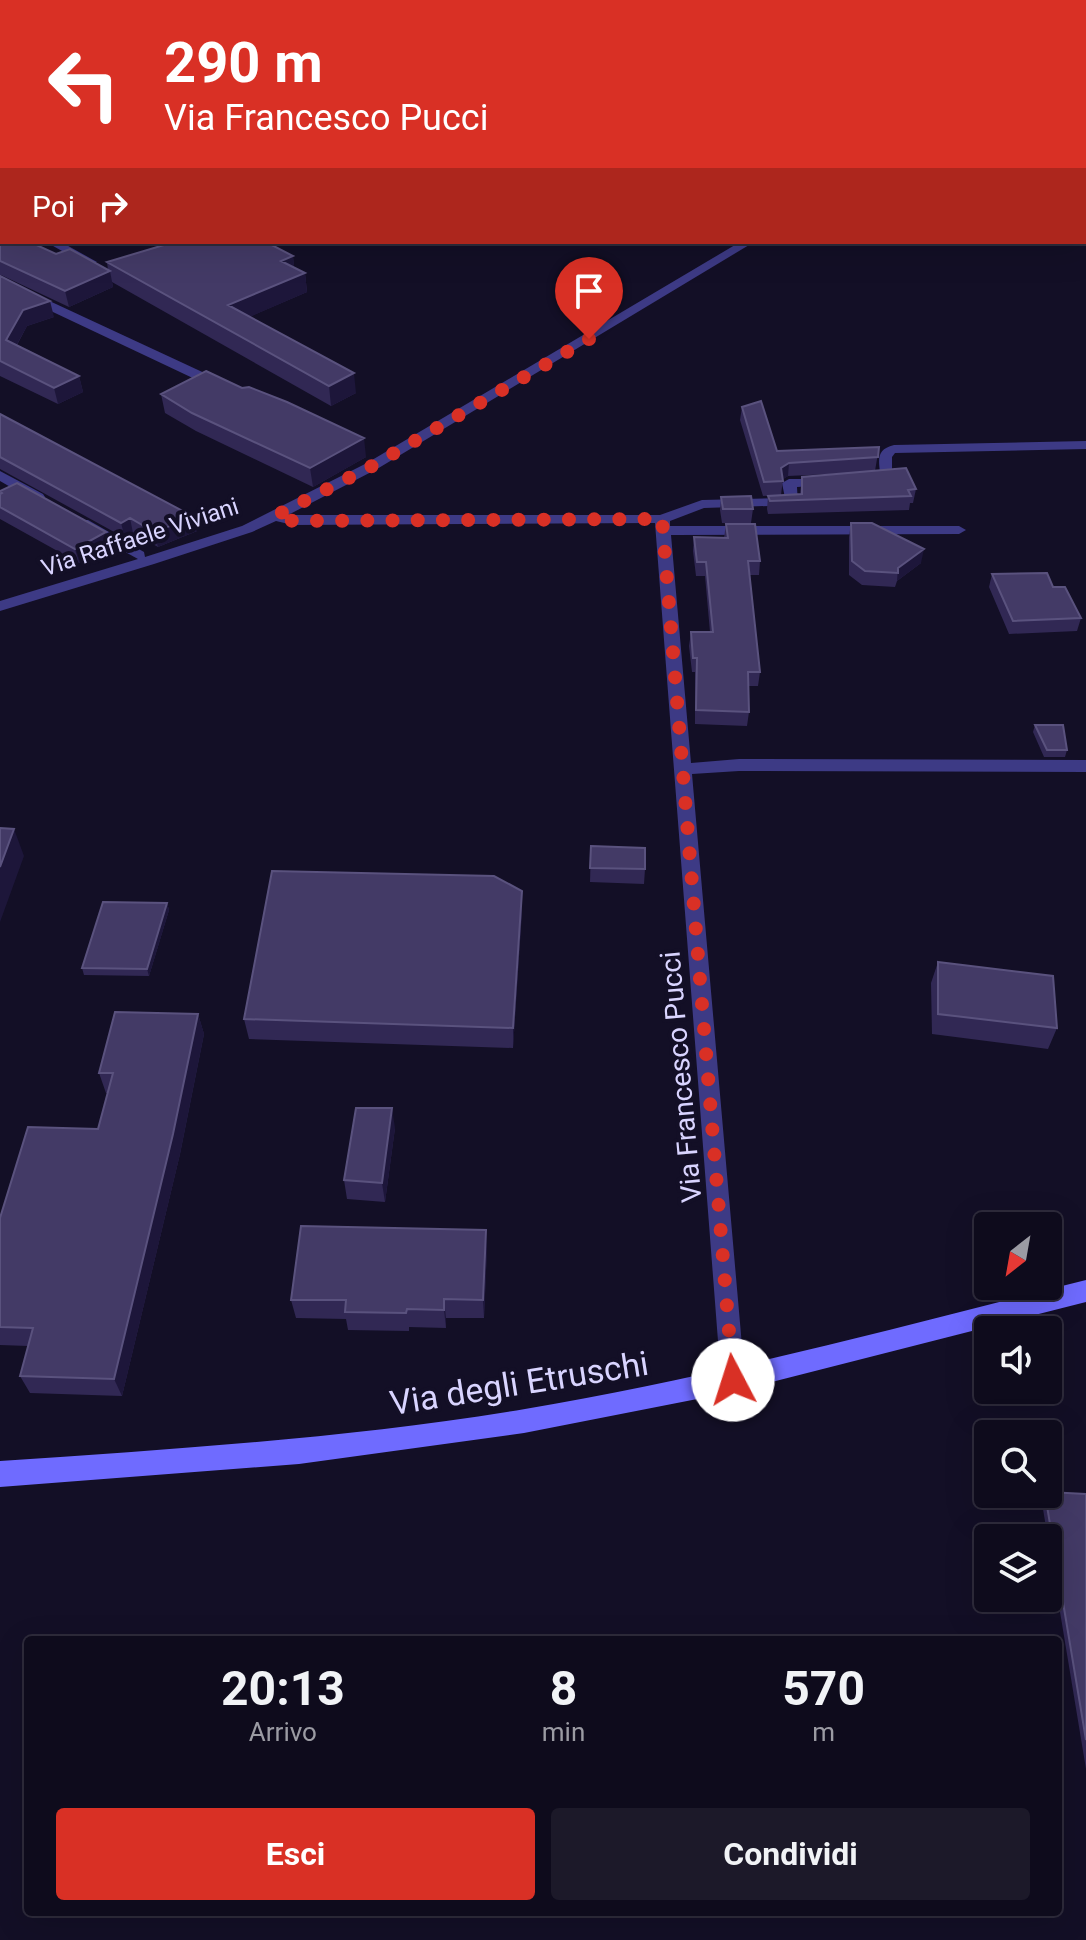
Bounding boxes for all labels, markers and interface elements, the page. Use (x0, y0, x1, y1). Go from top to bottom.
text: 290 m (164, 30, 323, 96)
icon: left (32, 32, 136, 136)
text: Via Francesco Pucci (164, 97, 488, 139)
icon: right (91, 184, 135, 228)
text: Poi (32, 189, 75, 224)
pin (555, 257, 623, 339)
icon: arrive (567, 269, 611, 313)
street label: Via Raffaele Viviani (38, 492, 242, 582)
street label: Via Francesco Pucci (654, 950, 708, 1204)
north arrow (974, 1212, 1062, 1300)
map controls (974, 1212, 1062, 1612)
button: sound (974, 1316, 1062, 1404)
position arrow (691, 1338, 775, 1422)
street label: Via degli Etruschi (387, 1343, 651, 1423)
button: search (974, 1420, 1062, 1508)
button: layers (974, 1524, 1062, 1612)
text: 20:13 (221, 1660, 345, 1717)
text: 8 (550, 1660, 577, 1717)
text: 570 (782, 1660, 865, 1717)
text: Arrivo (249, 1717, 317, 1747)
text: min (542, 1717, 585, 1747)
text: m (812, 1717, 835, 1747)
button: Esci (56, 1808, 535, 1900)
button: Condividi (551, 1808, 1030, 1900)

